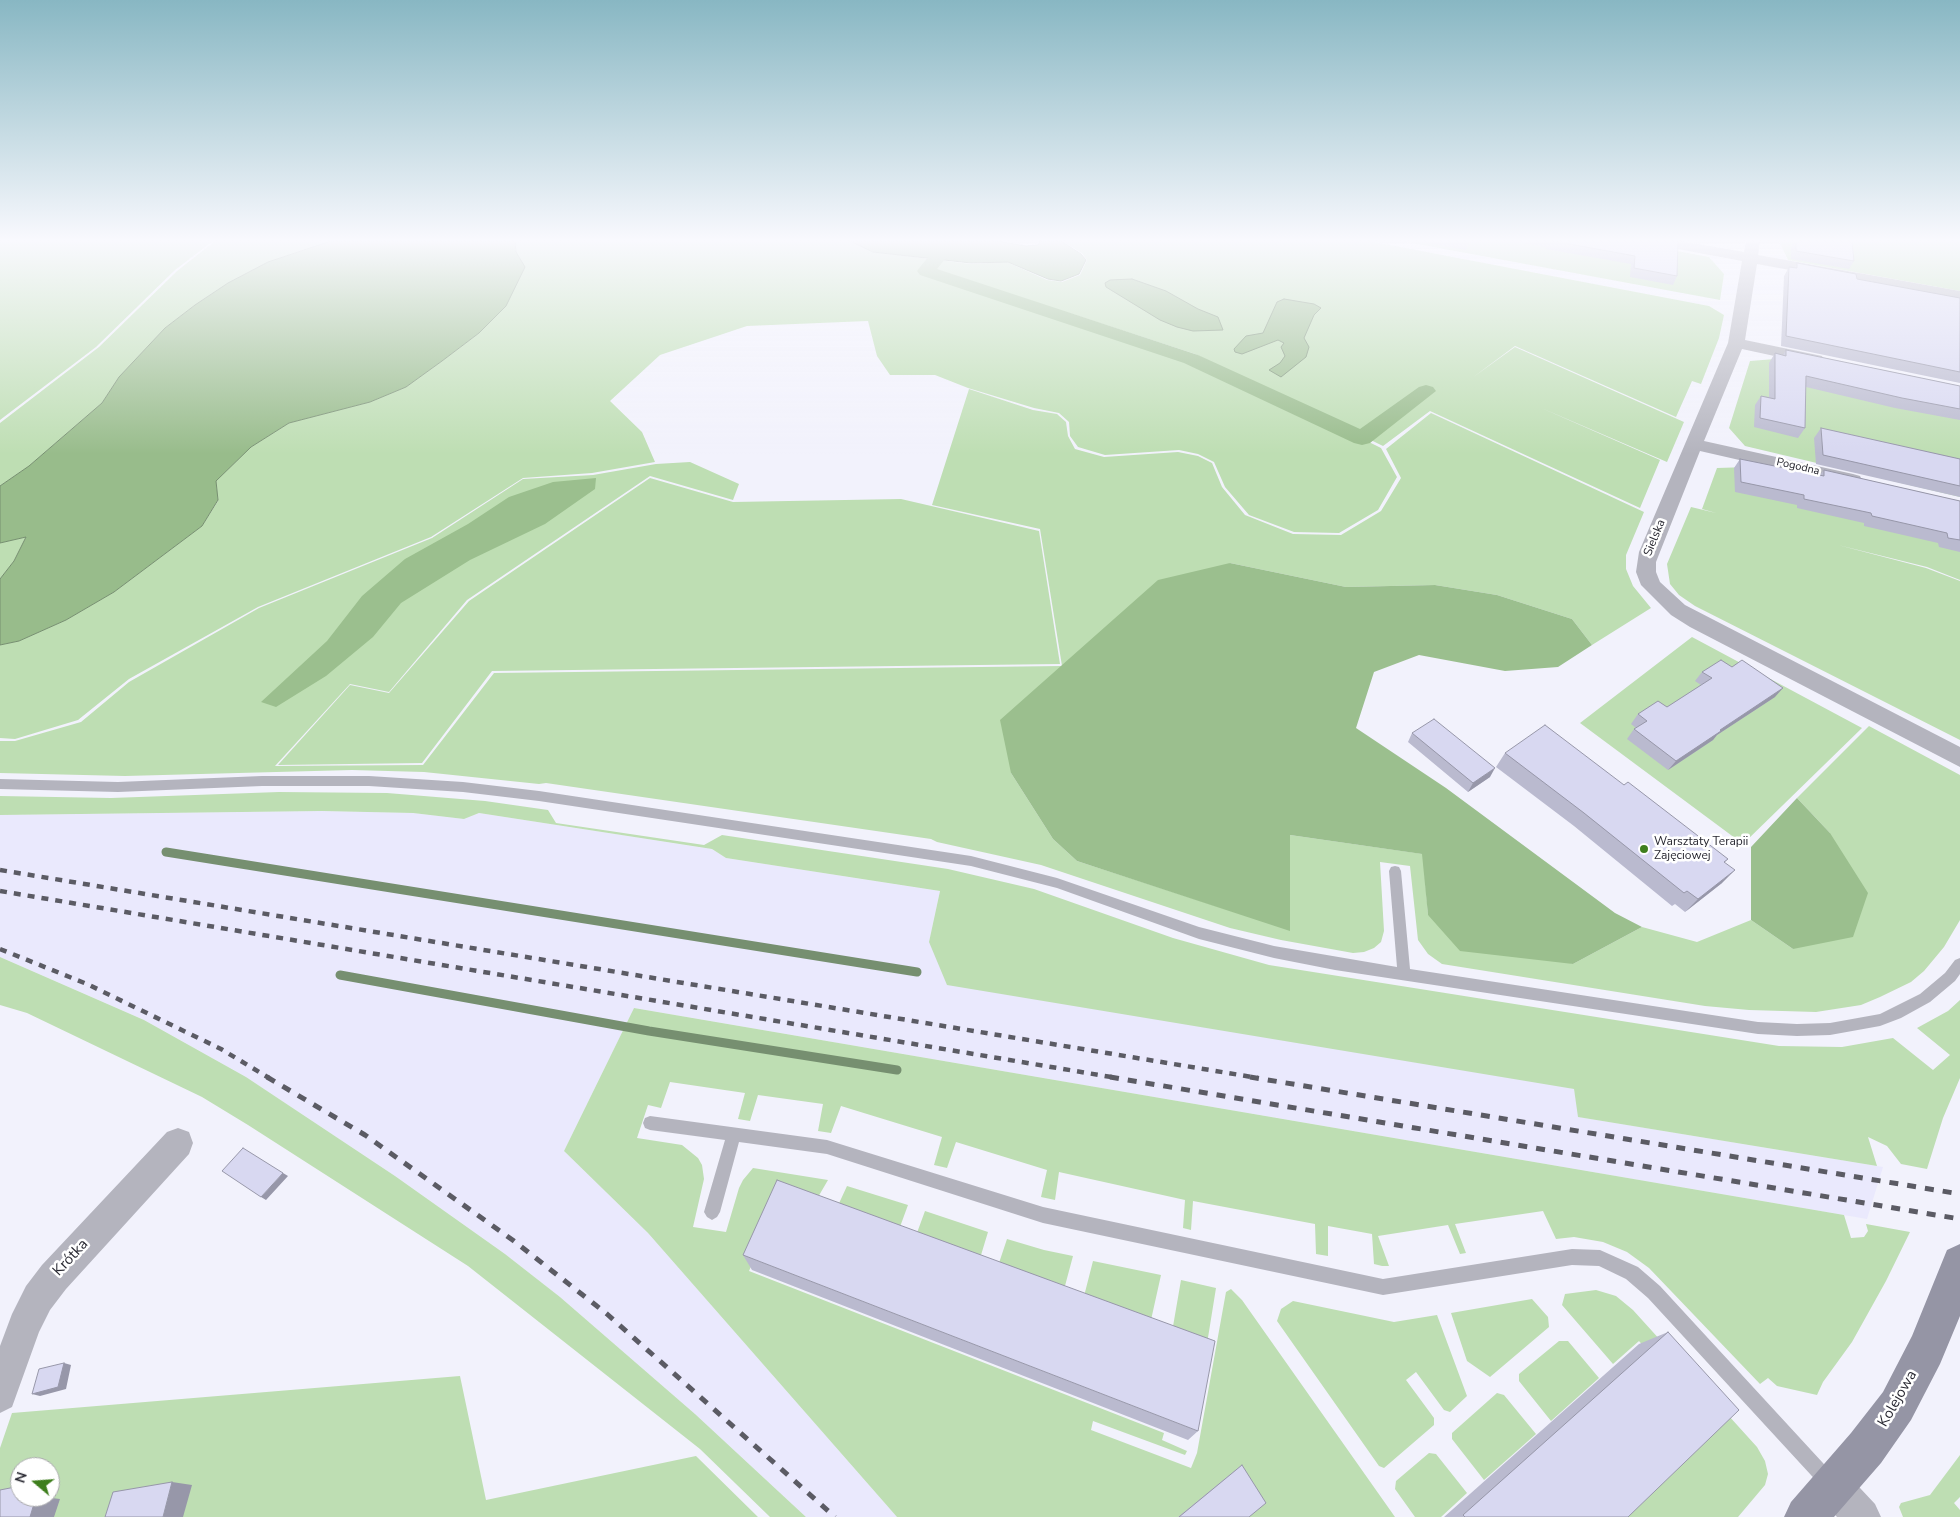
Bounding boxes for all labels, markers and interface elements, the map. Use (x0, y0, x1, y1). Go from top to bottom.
street label: Pogodna (1775, 456, 1821, 478)
street label: Sielska (1641, 518, 1669, 558)
place label: Warsztaty Terapii Zajęciowej (1654, 835, 1748, 863)
marker: Warsztaty Terapii Zajęciowej (1638, 843, 1650, 855)
street label: Krótka (50, 1236, 92, 1280)
street label: Kolejowa (1875, 1368, 1921, 1430)
north arrow (10, 1457, 60, 1507)
text: N (11, 1470, 32, 1485)

